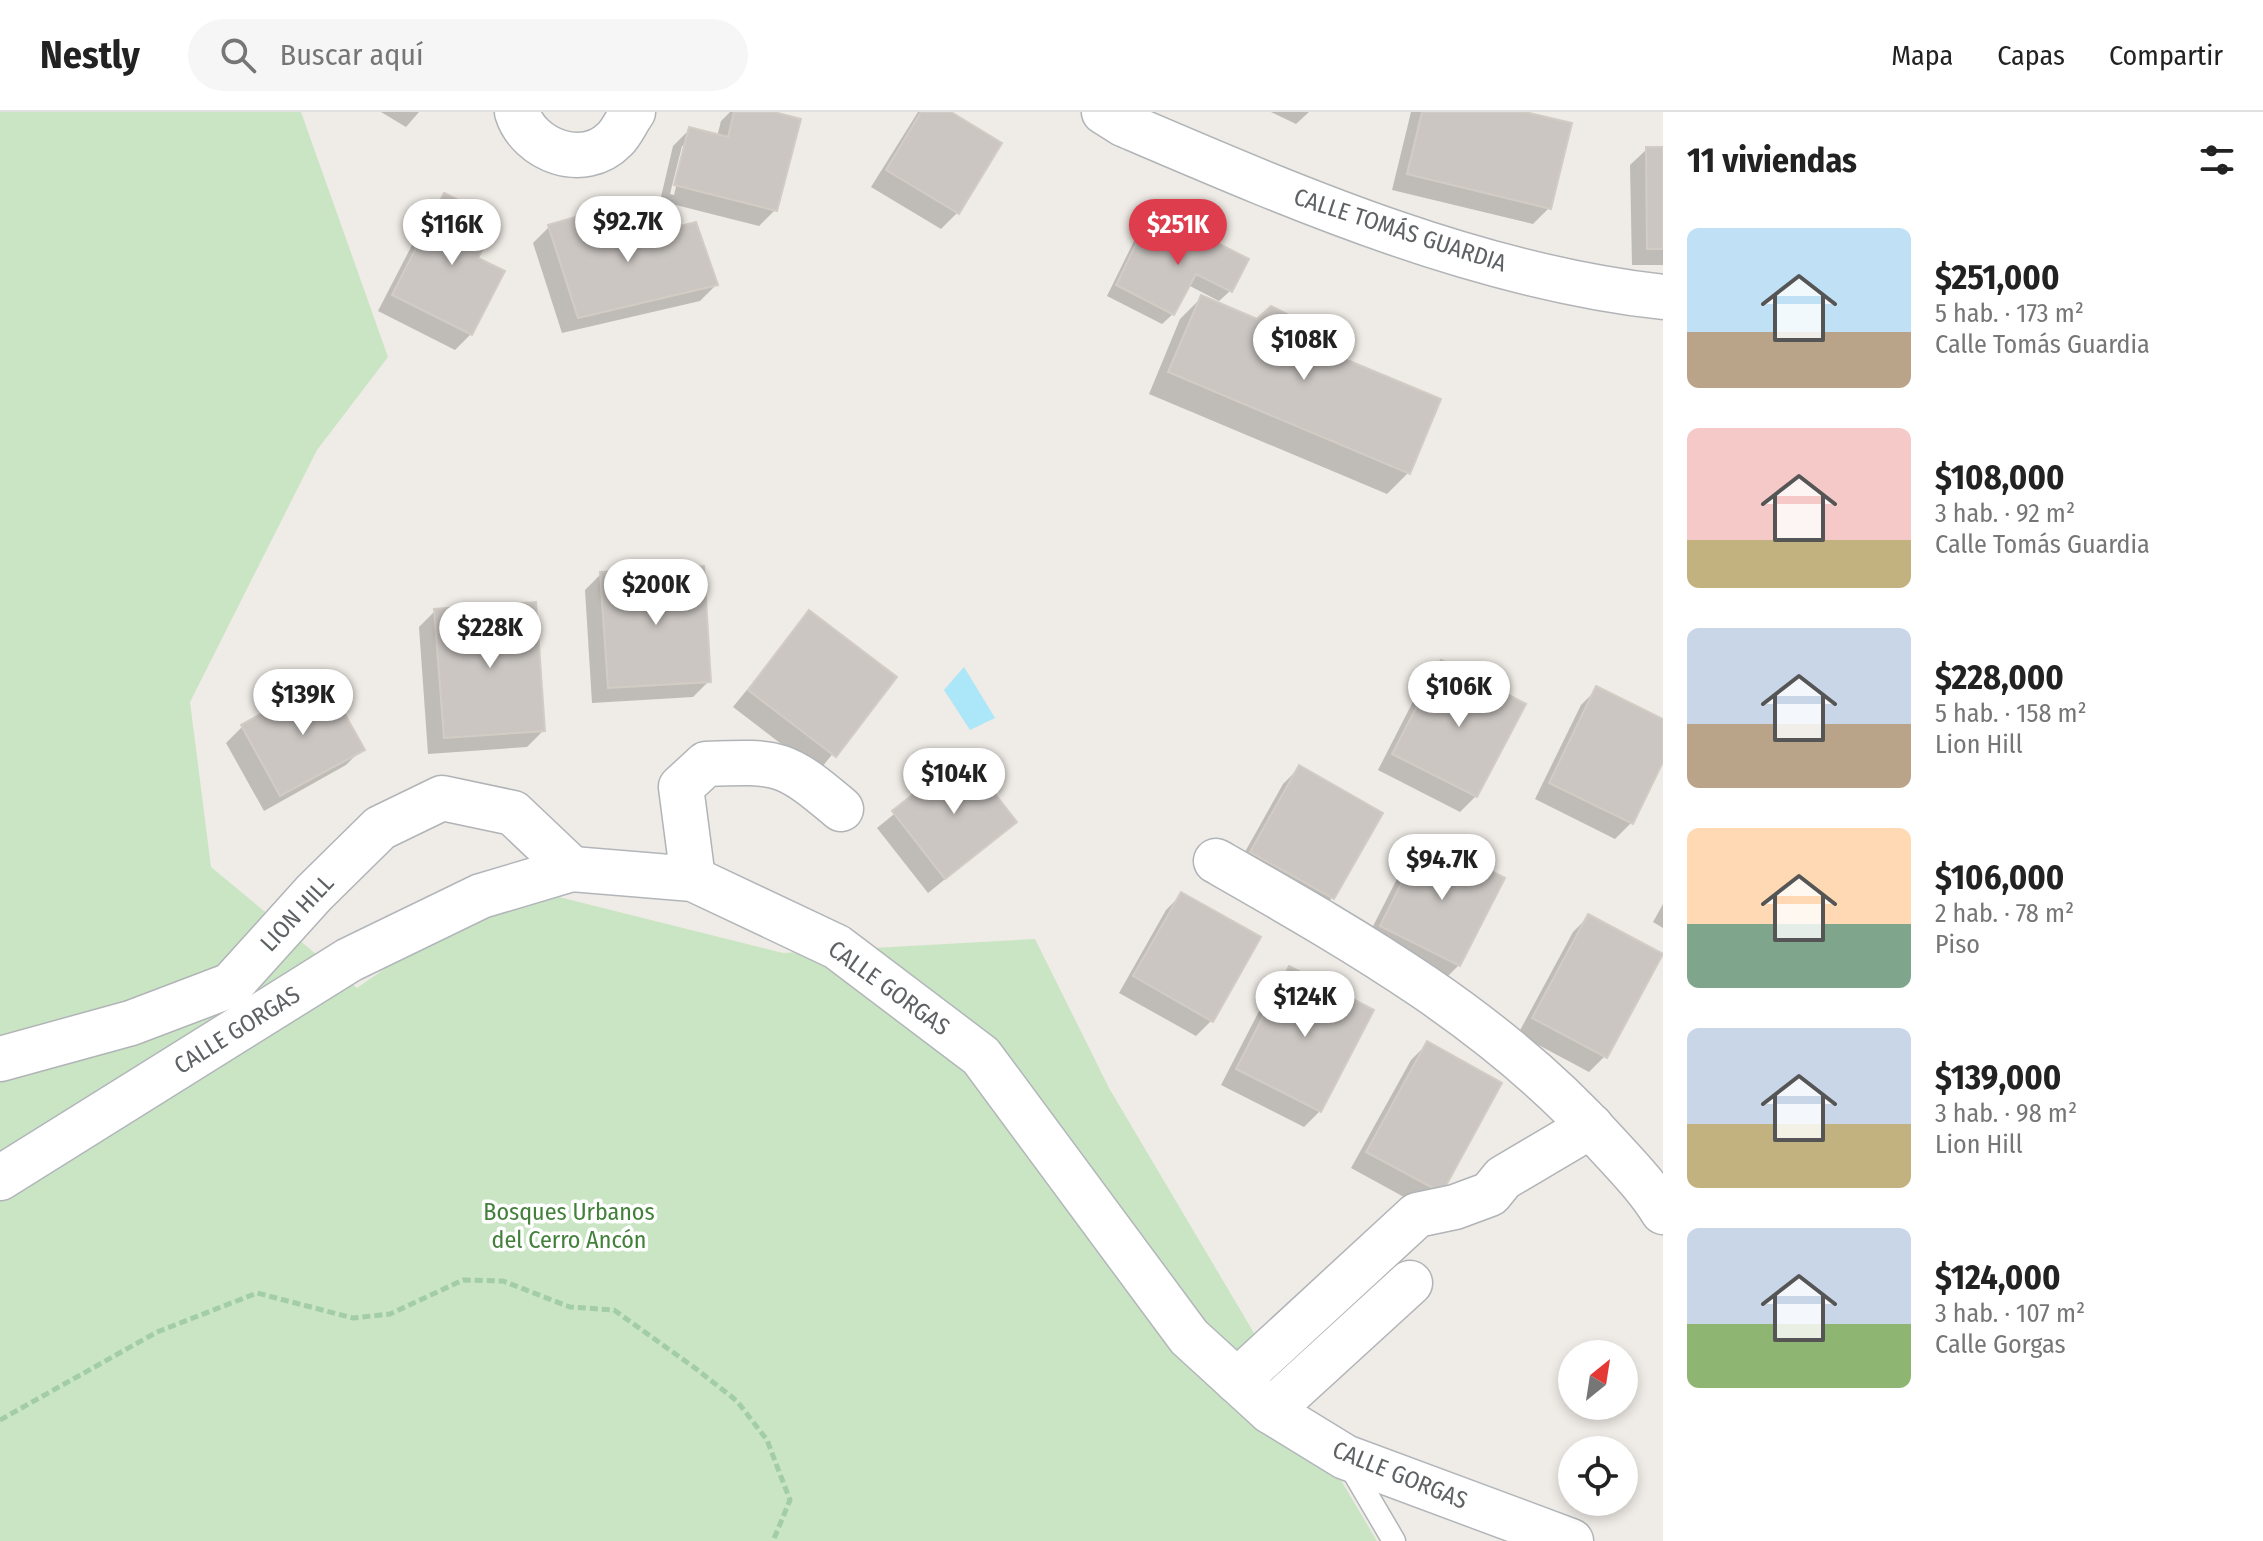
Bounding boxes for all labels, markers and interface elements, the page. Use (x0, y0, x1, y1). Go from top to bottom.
search box (188, 19, 748, 91)
text: Nestly (40, 32, 140, 78)
icon: search (216, 33, 260, 77)
text: Buscar aquí (280, 37, 423, 73)
text: Mapa (1891, 39, 1953, 72)
text: Capas (1997, 39, 2065, 72)
text: Compartir (2109, 39, 2223, 72)
icon: filters (2195, 138, 2239, 182)
text: 11 viviendas (1687, 140, 1857, 181)
street label: CALLE TOMÁS GUARDIA (1290, 181, 1510, 278)
pin: $92.7K (563, 196, 693, 264)
pin: $116K (396, 199, 508, 267)
pin: $251K (1122, 199, 1234, 267)
text: $92.7K (593, 206, 663, 237)
text: $116K (421, 209, 483, 240)
text: $251K (1147, 209, 1209, 240)
text: $251,000 (1935, 257, 2059, 298)
icon: home (1751, 260, 1847, 356)
text: 5 hab. · 173 m² (1935, 298, 2084, 329)
pin: $108K (1248, 314, 1360, 382)
text: $108K (1271, 324, 1337, 355)
text: Calle Tomás Guardia (1935, 329, 2150, 360)
text: $108,000 (1935, 457, 2065, 498)
icon: home (1751, 460, 1847, 556)
text: 3 hab. · 92 m² (1935, 498, 2075, 529)
text: Calle Tomás Guardia (1935, 529, 2150, 560)
pin: $200K (600, 559, 712, 627)
text: $200K (622, 569, 690, 600)
pin: $228K (434, 602, 546, 670)
text: $228K (457, 612, 523, 643)
text: $228,000 (1935, 657, 2064, 698)
icon: home (1751, 660, 1847, 756)
pin: $106K (1403, 661, 1515, 729)
pin: $139K (247, 669, 359, 737)
text: $106K (1426, 671, 1492, 702)
text: $139K (271, 679, 335, 710)
text: 5 hab. · 158 m² (1935, 698, 2087, 729)
text: Lion Hill (1935, 729, 2023, 760)
pin: $104K (898, 748, 1010, 816)
text: $104K (921, 758, 987, 789)
pin: $94.7K (1377, 834, 1507, 902)
text: $94.7K (1406, 844, 1478, 875)
text: $106,000 (1935, 857, 2064, 898)
icon: home (1751, 860, 1847, 956)
street label: LION HILL (255, 869, 340, 957)
text: 2 hab. · 78 m² (1935, 898, 2074, 929)
text: Piso (1935, 929, 1980, 960)
street label: CALLE GORGAS (823, 935, 955, 1041)
pin: $124K (1249, 971, 1361, 1039)
street label: CALLE GORGAS (169, 980, 305, 1080)
text: $124K (1274, 981, 1337, 1012)
text: $139,000 (1935, 1057, 2061, 1098)
icon: home (1751, 1060, 1847, 1156)
text: 3 hab. · 98 m² (1935, 1098, 2077, 1129)
text: Lion Hill (1935, 1129, 2023, 1160)
park label: Bosques Urbanos del Cerro Ancón (483, 1198, 655, 1254)
text: $124,000 (1935, 1257, 2061, 1298)
icon: home (1751, 1260, 1847, 1356)
text: 3 hab. · 107 m² (1935, 1298, 2085, 1329)
text: Calle Gorgas (1935, 1329, 2066, 1360)
north arrow (1558, 1340, 1638, 1420)
map controls (1558, 1340, 1638, 1516)
street label: CALLE GORGAS (1328, 1435, 1472, 1515)
button: locate (1558, 1436, 1638, 1516)

